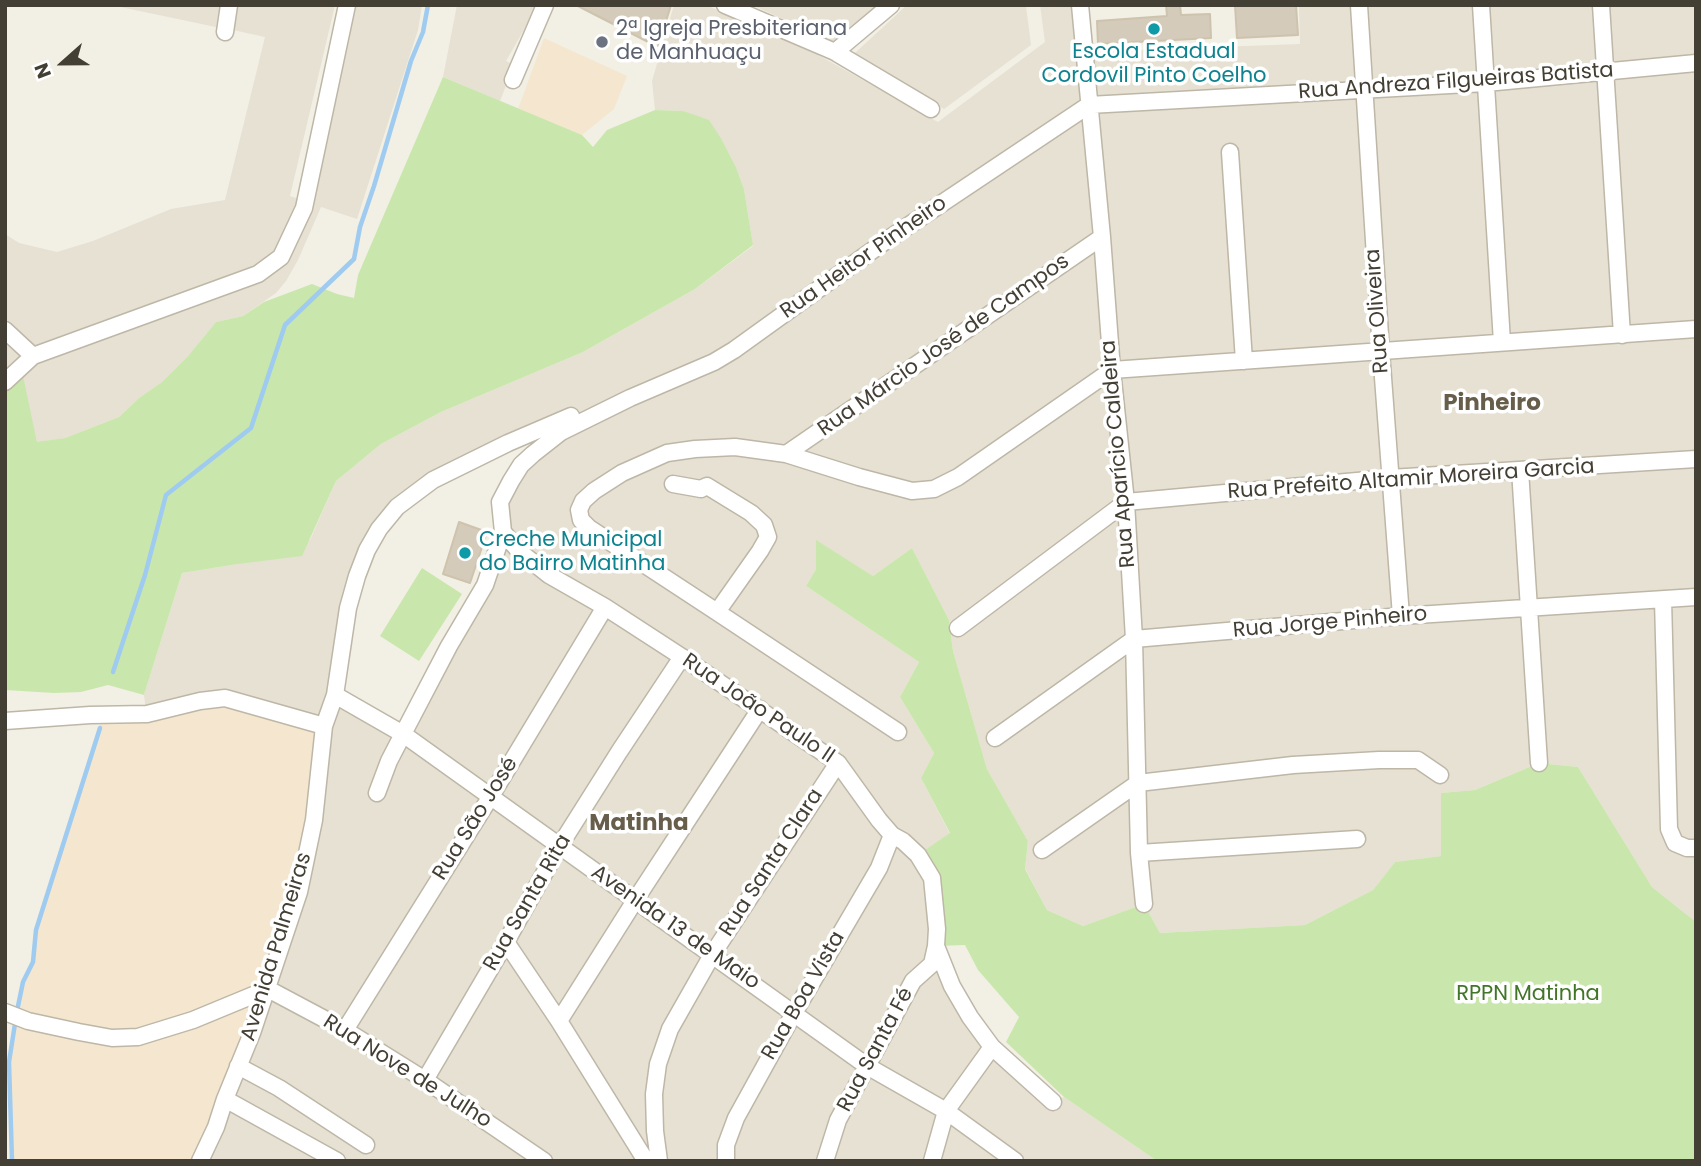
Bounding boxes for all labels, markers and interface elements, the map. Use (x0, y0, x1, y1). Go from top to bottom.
place label: 2ª Igreja Presbiteriana de Manhuaçu (616, 17, 847, 67)
marker: Escola Estadual Cordovil Pinto Coelho (1146, 21, 1162, 37)
north arrow (28, 28, 98, 98)
marker: 2ª Igreja Presbiteriana de Manhuaçu (594, 34, 610, 50)
place label: Escola Estadual Cordovil Pinto Coelho (1041, 40, 1267, 90)
street label: Rua Andreza Filgueiras Batista (1297, 58, 1615, 106)
text: N (28, 59, 58, 82)
street label: Rua Heitor Pinheiro (776, 191, 952, 325)
street label: Rua Oliveira (1361, 248, 1395, 374)
street label: Rua Márcio José de Campos (814, 249, 1074, 443)
street label: Rua Aparício Caldeira (1096, 339, 1142, 569)
district label: Pinheiro (1443, 390, 1541, 418)
street label: Rua Prefeito Altamir Moreira Garcia (1227, 455, 1595, 505)
place label: Creche Municipal do Bairro Matinha (479, 528, 665, 578)
marker: Creche Municipal do Bairro Matinha (457, 545, 473, 561)
street label: Rua Jorge Pinheiro (1232, 602, 1428, 644)
street label: Rua João Paulo II (677, 649, 839, 769)
street label: Rua São José (428, 753, 524, 885)
street label: Rua Santa Clara (715, 784, 829, 942)
district label: Matinha (589, 810, 689, 838)
street label: Rua Santa Rita (479, 830, 577, 976)
street label: Avenida Palmeiras (236, 850, 318, 1044)
street label: Avenida 13 de Maio (586, 860, 764, 996)
street label: Rua Boa Vista (757, 927, 851, 1065)
park label: RPPN Matinha (1456, 982, 1600, 1008)
street label: Rua Santa Fé (833, 984, 919, 1116)
street label: Rua Nove de Julho (318, 1010, 496, 1134)

